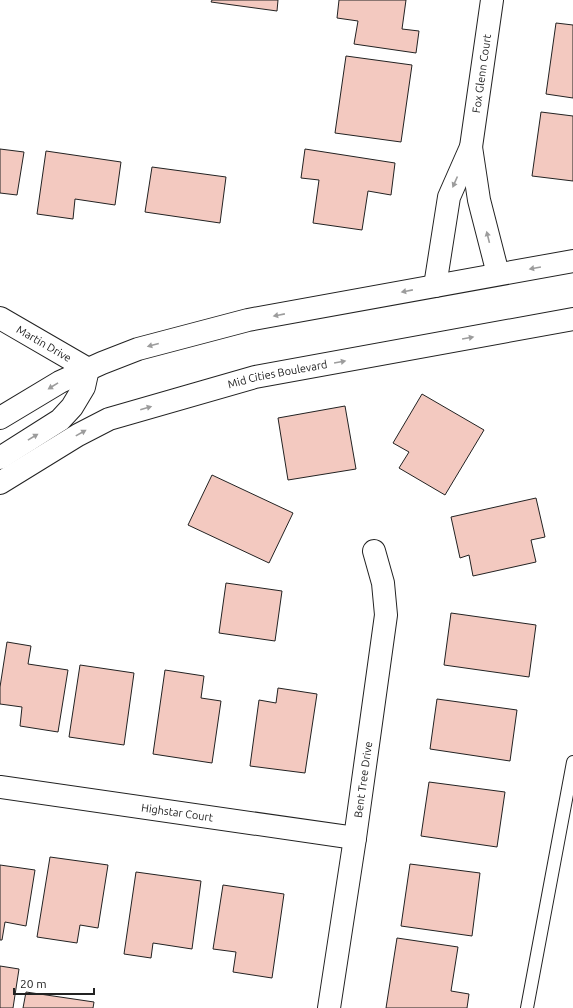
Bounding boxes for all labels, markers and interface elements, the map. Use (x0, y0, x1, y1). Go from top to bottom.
street label: Fox Glenn Court (470, 33, 493, 114)
one-way arrow (452, 177, 458, 188)
one-way arrow (485, 230, 491, 242)
one-way arrow (529, 265, 541, 271)
one-way arrow (401, 288, 413, 294)
one-way arrow (273, 312, 285, 318)
street label: Martin Drive (15, 323, 74, 364)
one-way arrow (462, 335, 474, 341)
one-way arrow (146, 343, 159, 349)
street label: Mid Cities Boulevard (226, 358, 328, 391)
one-way arrow (334, 358, 346, 364)
one-way arrow (47, 382, 59, 389)
one-way arrow (140, 405, 152, 411)
one-way arrow (75, 430, 87, 437)
one-way arrow (27, 433, 39, 440)
street label: Bent Tree Drive (352, 741, 374, 818)
street label: Highstar Court (141, 801, 215, 824)
scale bar (14, 970, 94, 996)
text: 20 m (20, 977, 47, 990)

